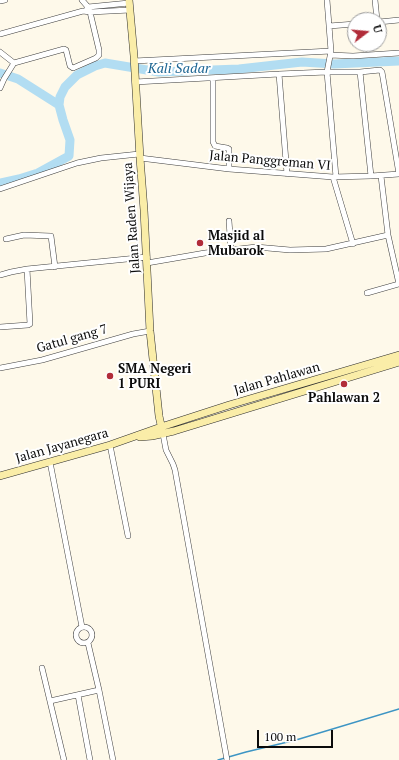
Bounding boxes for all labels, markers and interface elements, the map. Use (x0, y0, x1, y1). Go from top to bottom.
north arrow (347, 12, 387, 52)
text: U (370, 23, 385, 35)
water label: Kali Sadar (148, 61, 210, 77)
street label: Jalan Panggreman VI (209, 148, 331, 174)
street label: Jalan Raden Wijaya (120, 162, 144, 274)
place label: Masjid al Mubarok (208, 228, 265, 259)
marker: Masjid al Mubarok (195, 238, 205, 248)
street label: Gatul gang 7 (35, 321, 109, 357)
street label: Jalan Pahlawan (232, 359, 322, 399)
place label: SMA Negeri 1 PURI (118, 361, 191, 392)
marker: SMA Negeri 1 PURI (105, 371, 115, 381)
marker: Pahlawan 2 (339, 379, 349, 389)
place label: Pahlawan 2 (308, 390, 380, 406)
street label: Jalan Jayanegara (14, 425, 110, 467)
scale bar (259, 722, 335, 748)
text: 100 m (264, 729, 296, 744)

